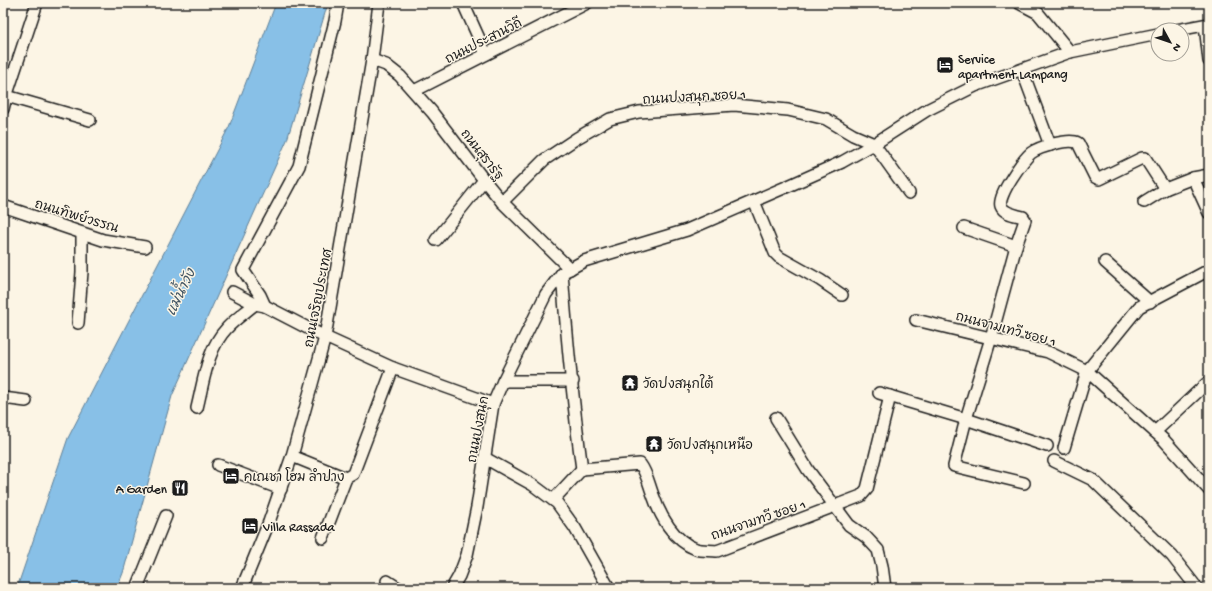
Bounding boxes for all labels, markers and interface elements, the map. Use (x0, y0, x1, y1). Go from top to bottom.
street label: ถนนประสานวิถี (442, 14, 525, 68)
north arrow (1150, 22, 1190, 62)
text: N (1169, 41, 1183, 54)
place label: Service apartment Lampang (958, 53, 1068, 83)
hotel icon: Service apartment Lampang (935, 55, 955, 75)
street label: ถนนปงสนุก ซอย 1 (642, 86, 746, 109)
street label: ถนนสุรารัฐ (457, 126, 507, 184)
street label: ถนนทิพย์วรรณ (33, 194, 122, 237)
street label: ถนนเจริญประเทศ (301, 246, 337, 349)
water label: แม่น้ำวัง (157, 262, 202, 319)
street label: ถนนจามเทวี ซอย 1 (954, 307, 1058, 351)
temple icon: วัดปงสนุกใต้ (620, 373, 640, 393)
place label: วัดปงสนุกใต้ (643, 374, 714, 393)
street label: ถนนปงสนุก (464, 394, 493, 464)
temple icon: วัดปงสนุกเหนือ (644, 434, 664, 454)
place label: วัดปงสนุกเหนือ (667, 436, 753, 454)
hotel icon: คเณชา โฮม ลำปาง (221, 466, 241, 486)
place label: คเณชา โฮม ลำปาง (244, 467, 344, 486)
restaurant icon: A Garden (170, 478, 190, 498)
place label: A Garden (116, 483, 168, 498)
street label: ถนนจามทวี ซอย 1 (709, 495, 808, 545)
hotel icon: Villa Rassada (240, 516, 260, 536)
place label: Villa Rassada (262, 521, 336, 536)

